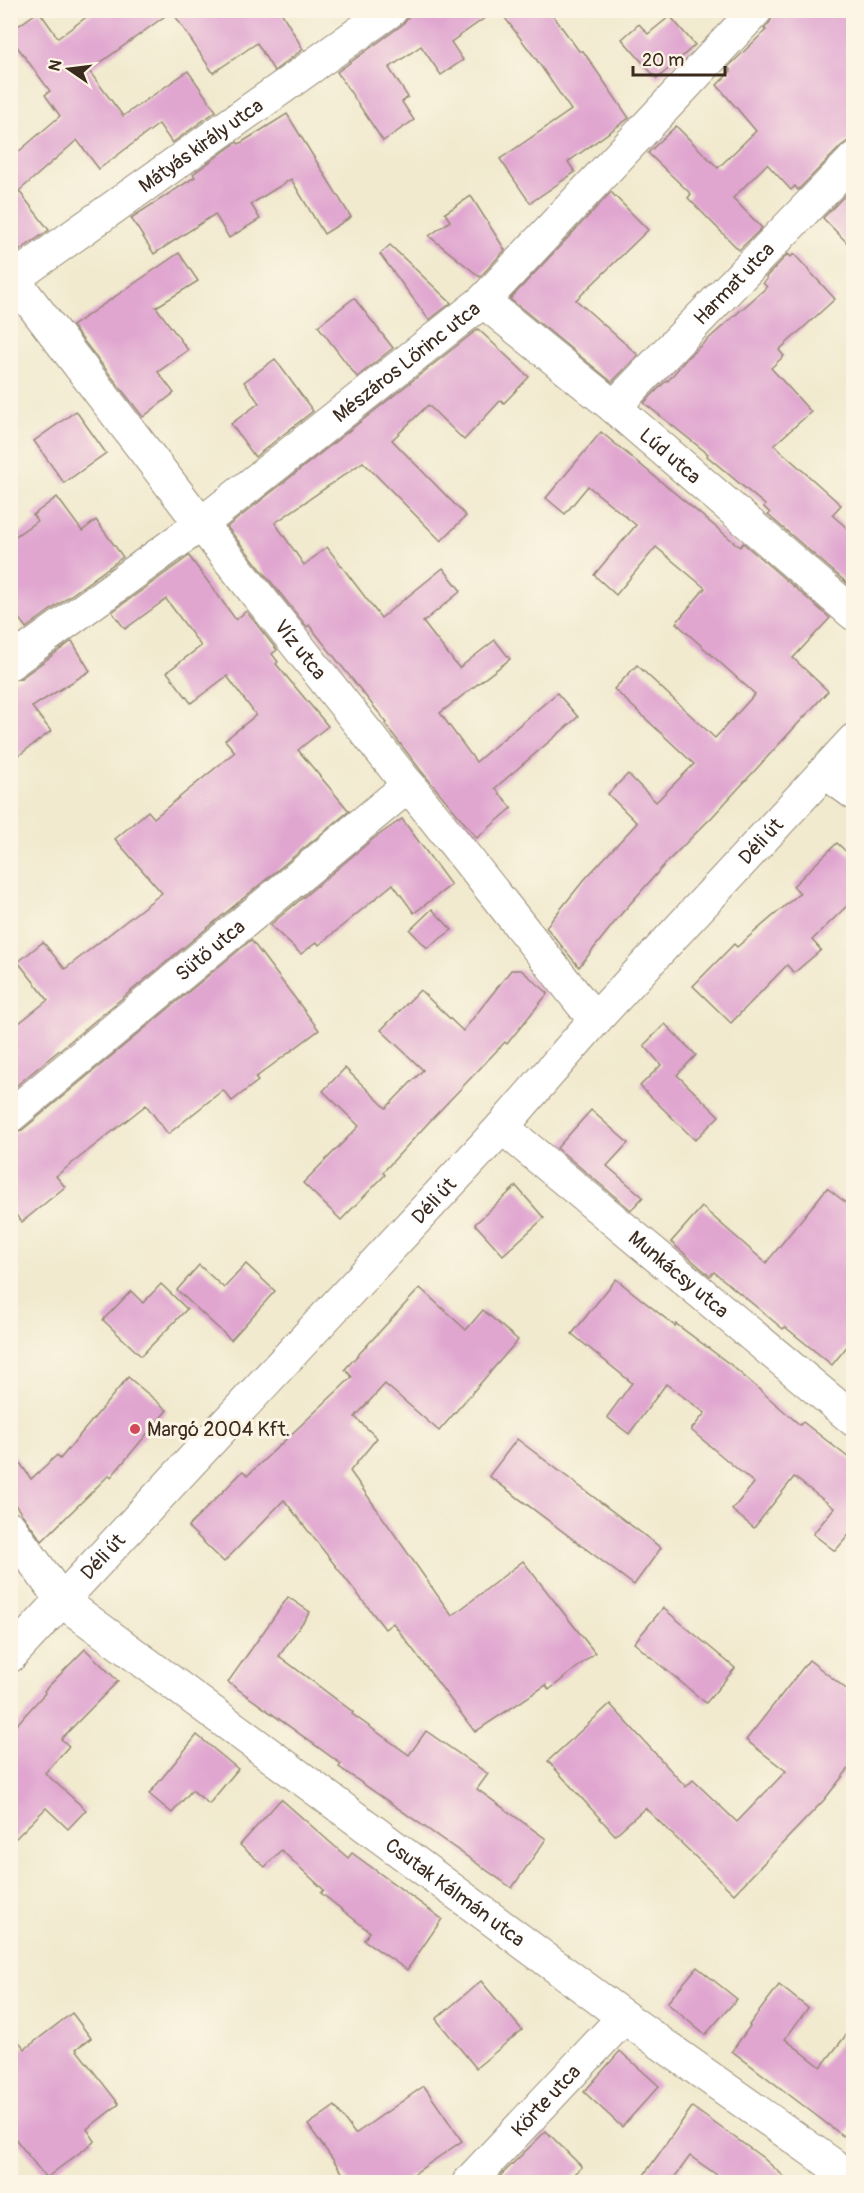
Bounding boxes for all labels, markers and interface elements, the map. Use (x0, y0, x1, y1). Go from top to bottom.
north arrow (39, 39, 99, 99)
scale bar (633, 39, 724, 77)
text: 20 m (642, 49, 684, 72)
text: N (44, 58, 66, 73)
street label: Mátyás király utca (134, 93, 268, 198)
street label: Harmat utca (688, 237, 779, 330)
street label: Mészáros Lőrinc utca (328, 296, 485, 427)
street label: Lúd utca (634, 422, 706, 489)
street label: Víz utca (269, 614, 332, 685)
street label: Déli út (733, 812, 789, 869)
street label: Sütő utca (170, 914, 250, 986)
street label: Déli út (406, 1171, 462, 1229)
street label: Munkácsy utca (623, 1225, 734, 1323)
place label: Margó 2004 Kft. (147, 1417, 290, 1442)
marker: Margó 2004 Kft. (128, 1422, 142, 1436)
street label: Déli út (75, 1527, 131, 1585)
street label: Csutak Kálmán utca (381, 1832, 530, 1952)
street label: Körte utca (506, 2059, 586, 2142)

